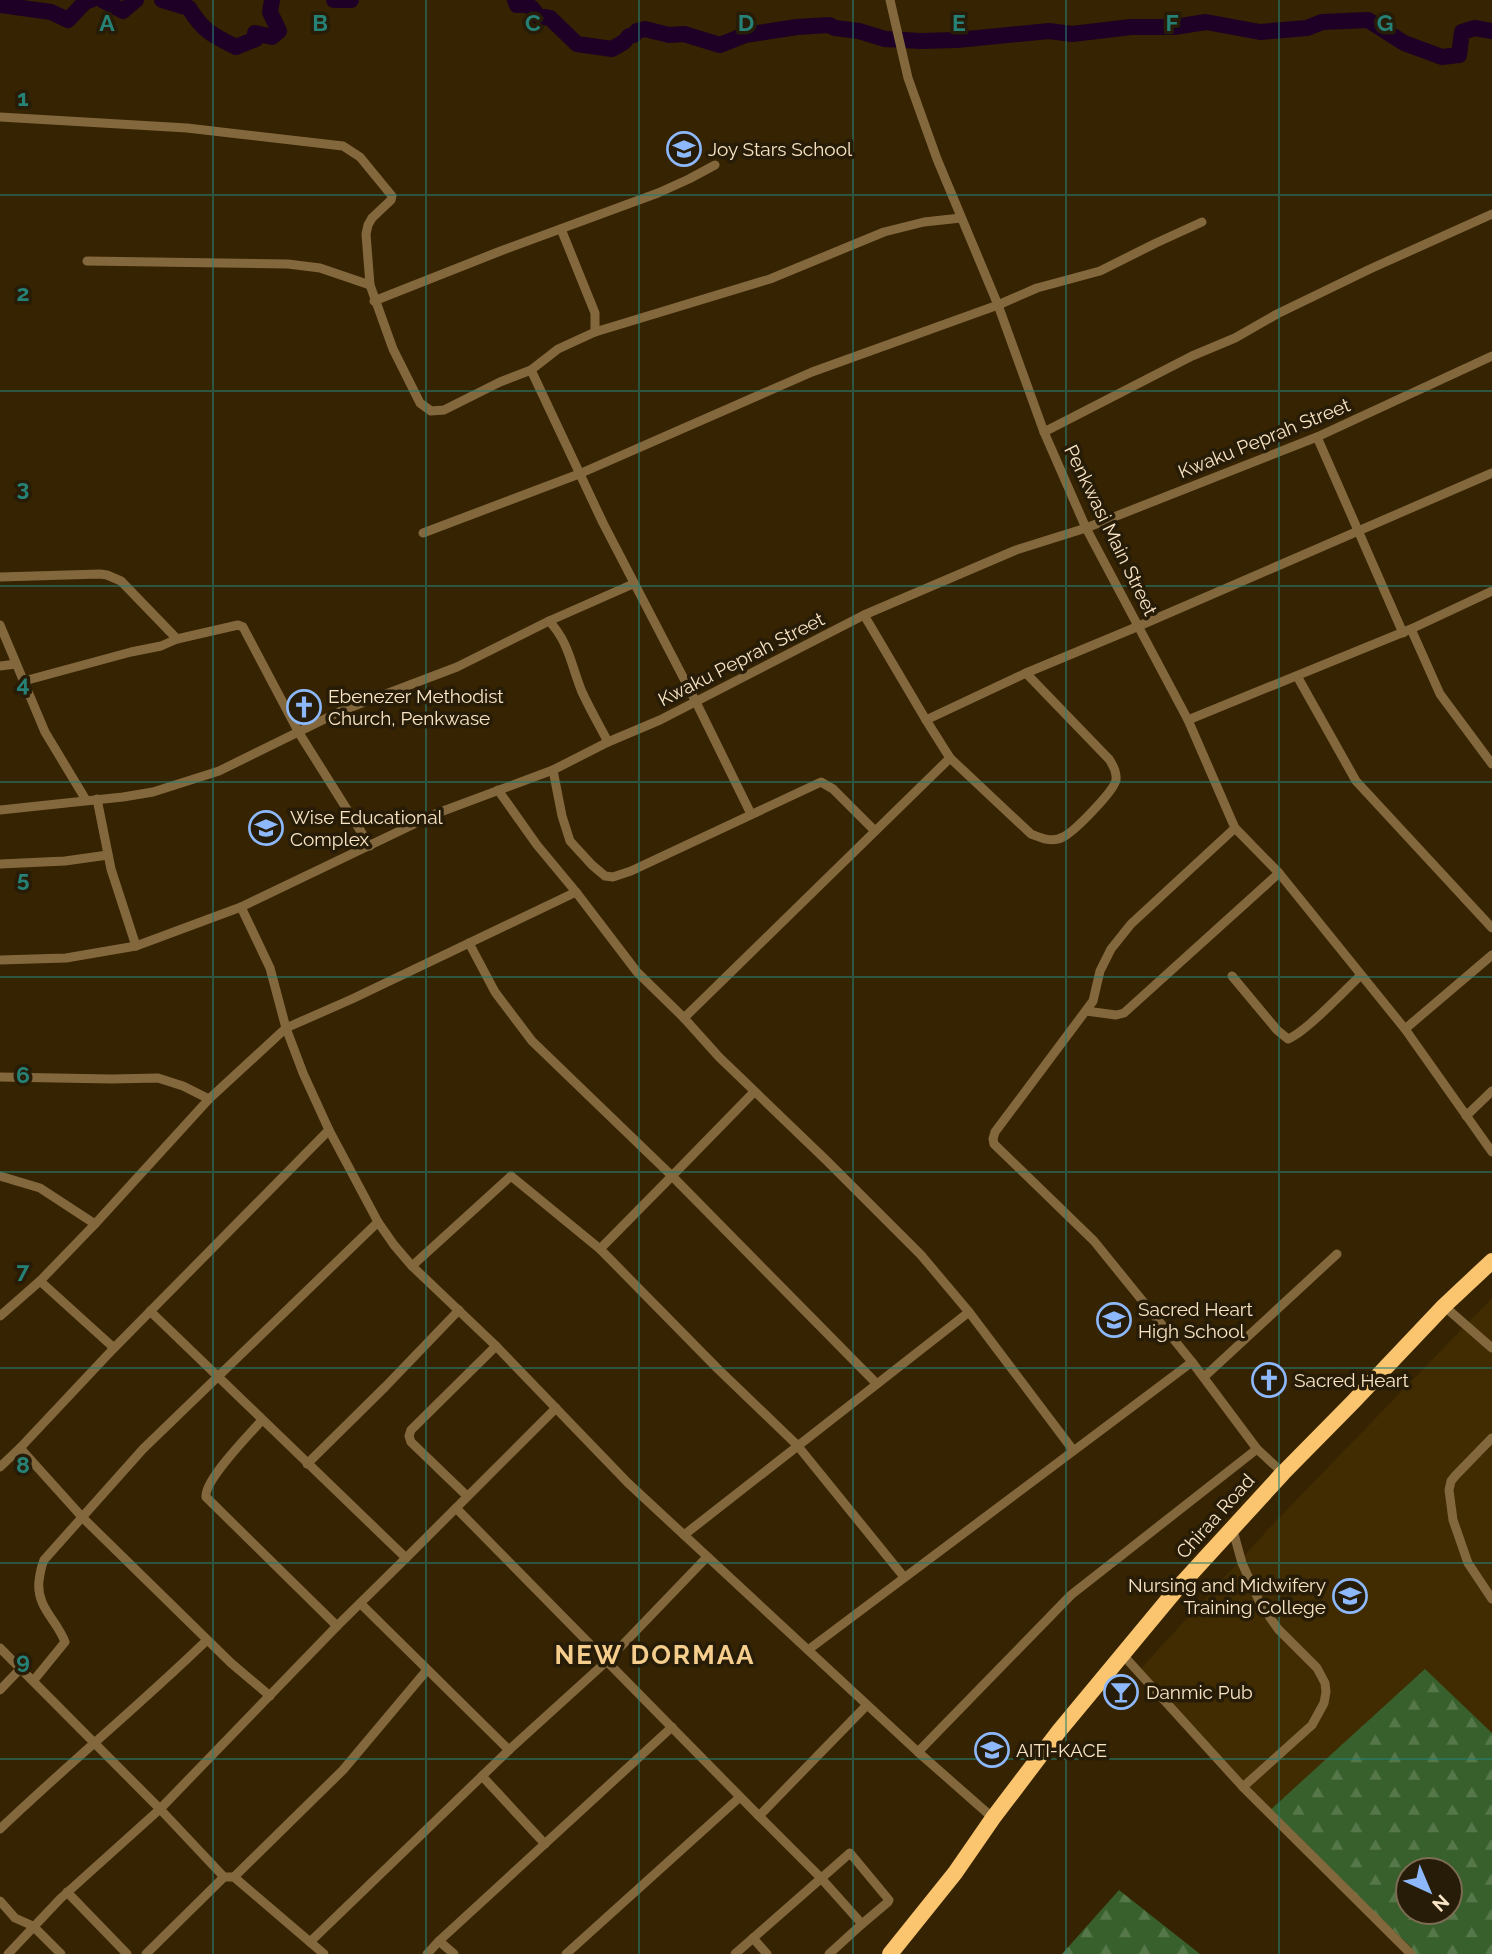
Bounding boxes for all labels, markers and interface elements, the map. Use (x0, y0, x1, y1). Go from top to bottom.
text: A (99, 9, 115, 36)
text: B (312, 9, 328, 36)
text: C (525, 9, 541, 36)
text: D (738, 9, 754, 36)
text: E (952, 9, 966, 36)
text: F (1165, 9, 1179, 36)
text: G (1377, 9, 1393, 36)
text: 1 (17, 84, 29, 111)
school or university icon: Joy Stars School (665, 130, 703, 168)
place label: Joy Stars School (708, 138, 853, 160)
text: 2 (17, 279, 29, 306)
street label: Kwaku Peprah Street (1175, 393, 1354, 483)
street label: Penkwasi Main Street (1060, 441, 1162, 620)
text: 3 (17, 474, 29, 501)
street label: Kwaku Peprah Street (654, 607, 828, 710)
text: 4 (16, 670, 30, 697)
place label: Ebenezer Methodist Church, Penkwase (328, 685, 504, 729)
church icon: Ebenezer Methodist Church, Penkwase (285, 688, 323, 726)
place label: Wise Educational Complex (290, 806, 444, 850)
school or university icon: Wise Educational Complex (247, 809, 285, 847)
text: 5 (17, 865, 30, 892)
text: 6 (16, 1061, 30, 1088)
text: 7 (17, 1256, 30, 1283)
place label: Sacred Heart High School (1138, 1298, 1254, 1342)
school or university icon: Sacred Heart High School (1095, 1301, 1133, 1339)
church icon: Sacred Heart (1250, 1361, 1288, 1399)
place label: Sacred Heart (1294, 1369, 1410, 1391)
text: 8 (16, 1451, 30, 1478)
street label: Chiraa Road (1171, 1469, 1259, 1563)
place label: Nursing and Midwifery Training College (1128, 1574, 1326, 1618)
school or university icon: Nursing and Midwifery Training College (1331, 1577, 1369, 1615)
district label: NEW DORMAA (554, 1640, 756, 1670)
text: 9 (16, 1647, 30, 1674)
bar icon: Danmic Pub (1102, 1673, 1140, 1711)
place label: Danmic Pub (1146, 1681, 1253, 1703)
school or university icon: AITI-KACE (973, 1731, 1011, 1769)
place label: AITI-KACE (1016, 1739, 1107, 1761)
north arrow (1394, 1856, 1464, 1926)
text: N (1428, 1890, 1454, 1916)

